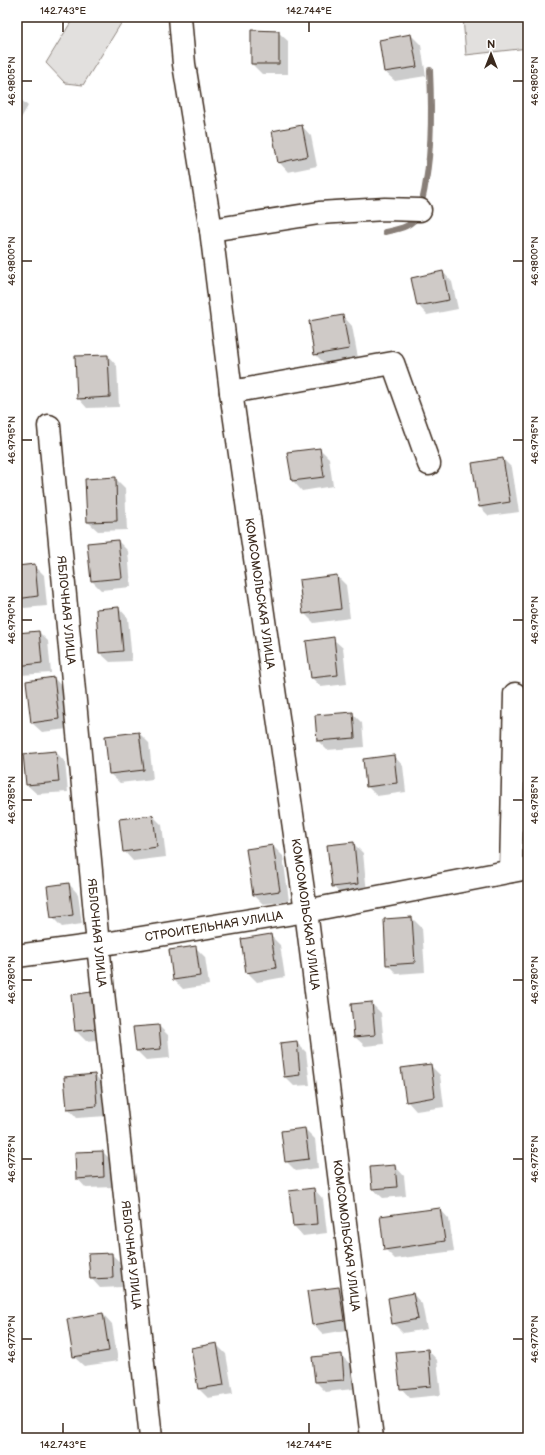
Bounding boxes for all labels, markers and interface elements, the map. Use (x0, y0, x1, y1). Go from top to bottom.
text: 142.743°E (40, 5, 86, 17)
text: 142.744°E (286, 5, 332, 17)
north arrow (471, 34, 511, 74)
text: N (487, 38, 495, 51)
text: 46.9805°N (6, 56, 18, 106)
text: 46.9805°N (529, 56, 541, 106)
text: 46.9800°N (6, 236, 18, 286)
text: 46.9800°N (529, 236, 541, 286)
text: 46.9795°N (6, 416, 18, 464)
text: 46.9795°N (529, 416, 541, 464)
street label: КОМСОМОЛЬСКАЯ УЛИЦА (242, 517, 279, 671)
street label: ЯБЛОЧНАЯ УЛИЦА (54, 555, 79, 666)
text: 46.9790°N (6, 596, 18, 644)
text: 46.9790°N (529, 596, 541, 644)
text: 46.9785°N (6, 776, 18, 824)
text: 46.9785°N (529, 776, 541, 824)
street label: КОМСОМОЛЬСКАЯ УЛИЦА (288, 837, 323, 991)
street label: ЯБЛОЧНАЯ УЛИЦА (84, 878, 110, 989)
street label: СТРОИТЕЛЬНАЯ УЛИЦА (144, 907, 284, 945)
text: 46.9780°N (6, 956, 18, 1004)
text: 46.9780°N (529, 956, 541, 1004)
text: 46.9775°N (6, 1135, 18, 1183)
text: 46.9775°N (529, 1135, 541, 1183)
street label: КОМСОМОЛЬСКАЯ УЛИЦА (330, 1159, 364, 1313)
street label: ЯБЛОЧНАЯ УЛИЦА (118, 1200, 145, 1311)
text: 46.9770°N (6, 1315, 18, 1363)
text: 46.9770°N (529, 1315, 541, 1363)
text: 142.743°E (40, 1439, 86, 1451)
text: 142.744°E (286, 1439, 332, 1451)

